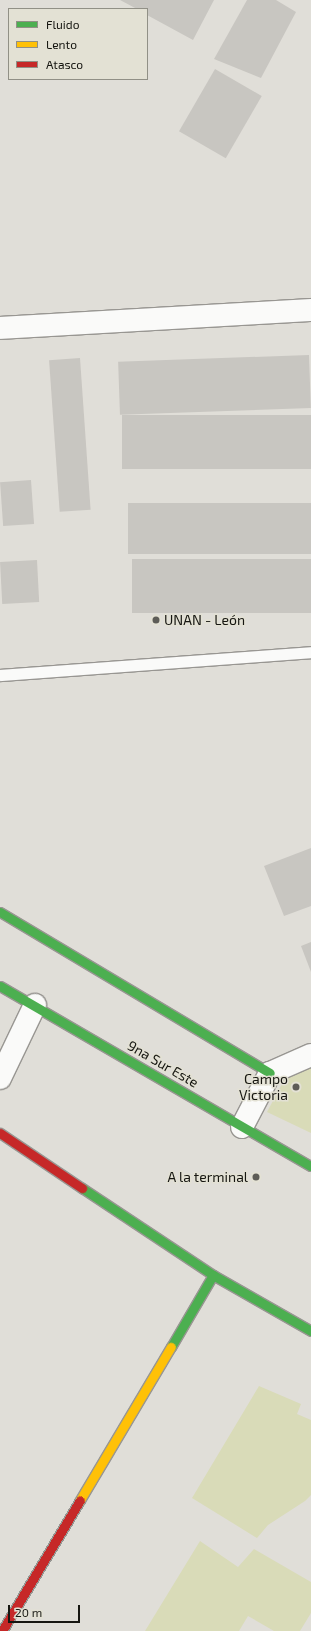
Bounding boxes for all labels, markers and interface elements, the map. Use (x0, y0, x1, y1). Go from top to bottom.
legend (8, 8, 148, 80)
text: Fluido (46, 17, 80, 31)
text: Lento (46, 37, 77, 51)
text: Atasco (46, 57, 83, 71)
place label: UNAN - León (164, 612, 245, 628)
marker: UNAN - León (151, 615, 161, 625)
street label: 9na Sur Este (124, 1037, 202, 1091)
place label: Campo Victoria (239, 1071, 288, 1104)
marker: Campo Victoria (291, 1082, 301, 1092)
place label: A la terminal (167, 1169, 248, 1185)
marker: A la terminal (251, 1172, 261, 1182)
scale bar (10, 1597, 82, 1623)
text: 20 m (15, 1605, 42, 1619)

